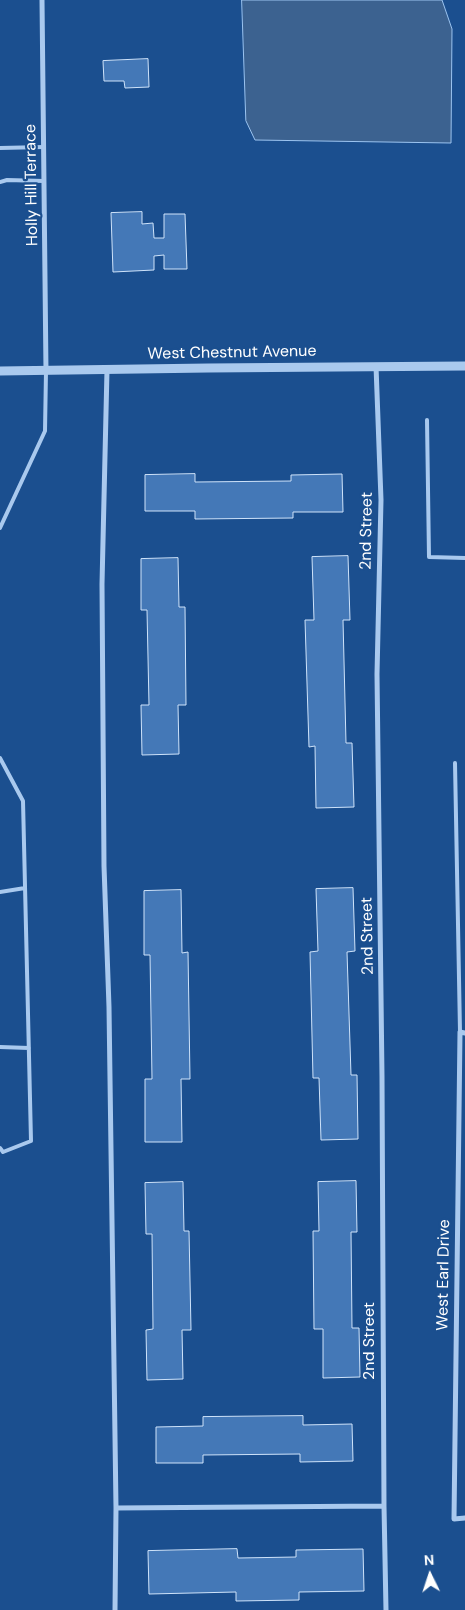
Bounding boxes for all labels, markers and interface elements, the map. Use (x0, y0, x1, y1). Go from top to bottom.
street label: Holly Hill Terrace (21, 124, 43, 246)
street label: West Chestnut Avenue (147, 342, 317, 364)
street label: 2nd Street (357, 492, 377, 570)
street label: 2nd Street (358, 897, 378, 975)
street label: West Earl Drive (433, 1219, 455, 1331)
street label: 2nd Street (360, 1302, 380, 1380)
north arrow (405, 1550, 455, 1600)
text: N (423, 1551, 435, 1569)

